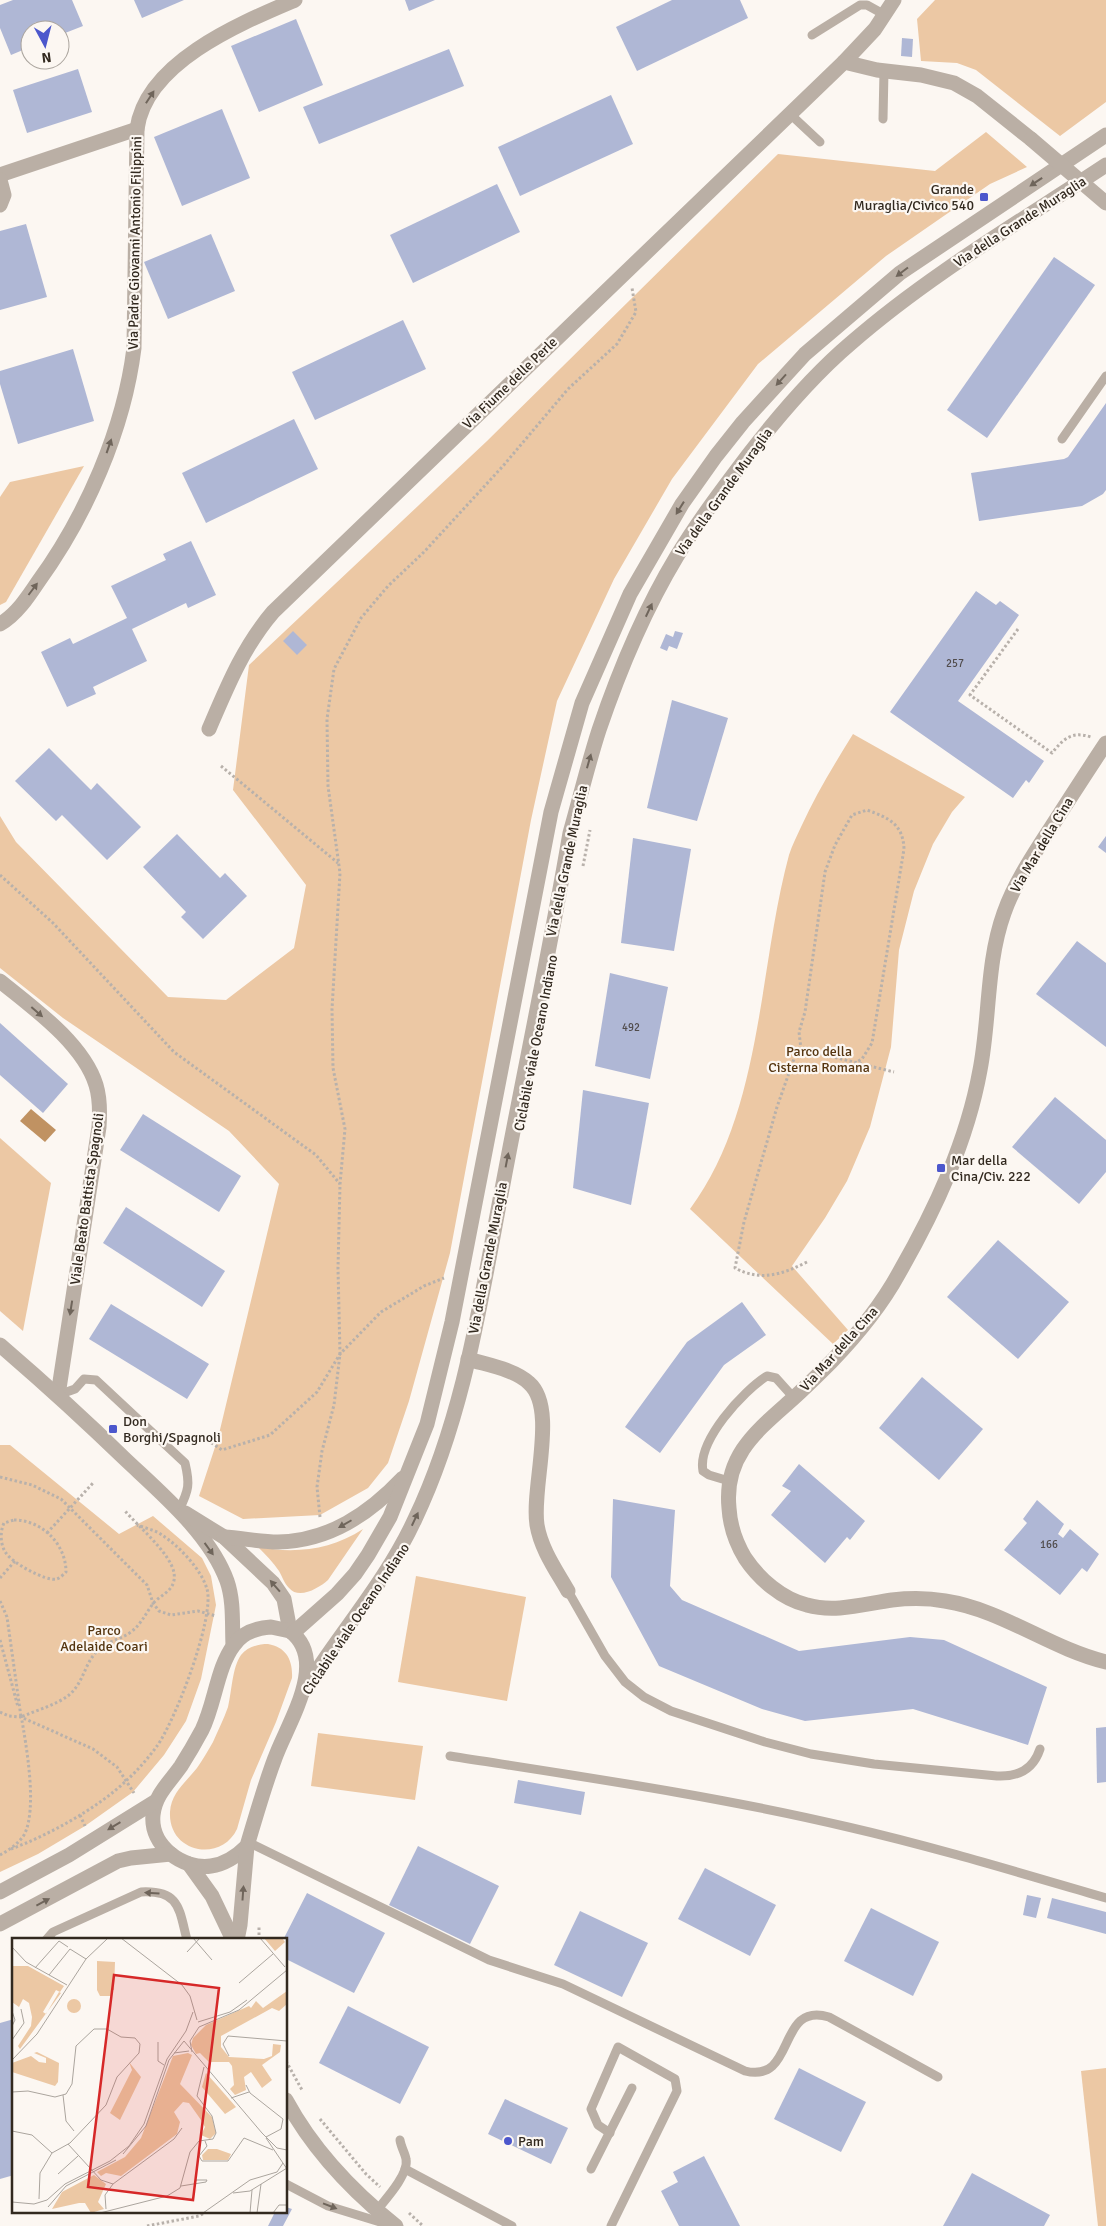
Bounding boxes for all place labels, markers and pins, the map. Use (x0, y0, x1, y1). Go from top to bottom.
place label: Grande Muraglia/Civico 540 (853, 181, 974, 214)
marker: Grande Muraglia/Civico 540 (978, 191, 990, 203)
place label: Mar della Cina/Civ. 222 (951, 1152, 1031, 1185)
marker: Mar della Cina/Civ. 222 (935, 1162, 947, 1174)
place label: Don Borghi/Spagnoli (123, 1413, 221, 1446)
marker: Don Borghi/Spagnoli (107, 1423, 119, 1435)
place label: Pam (518, 2133, 544, 2150)
marker: Pam (502, 2135, 514, 2147)

